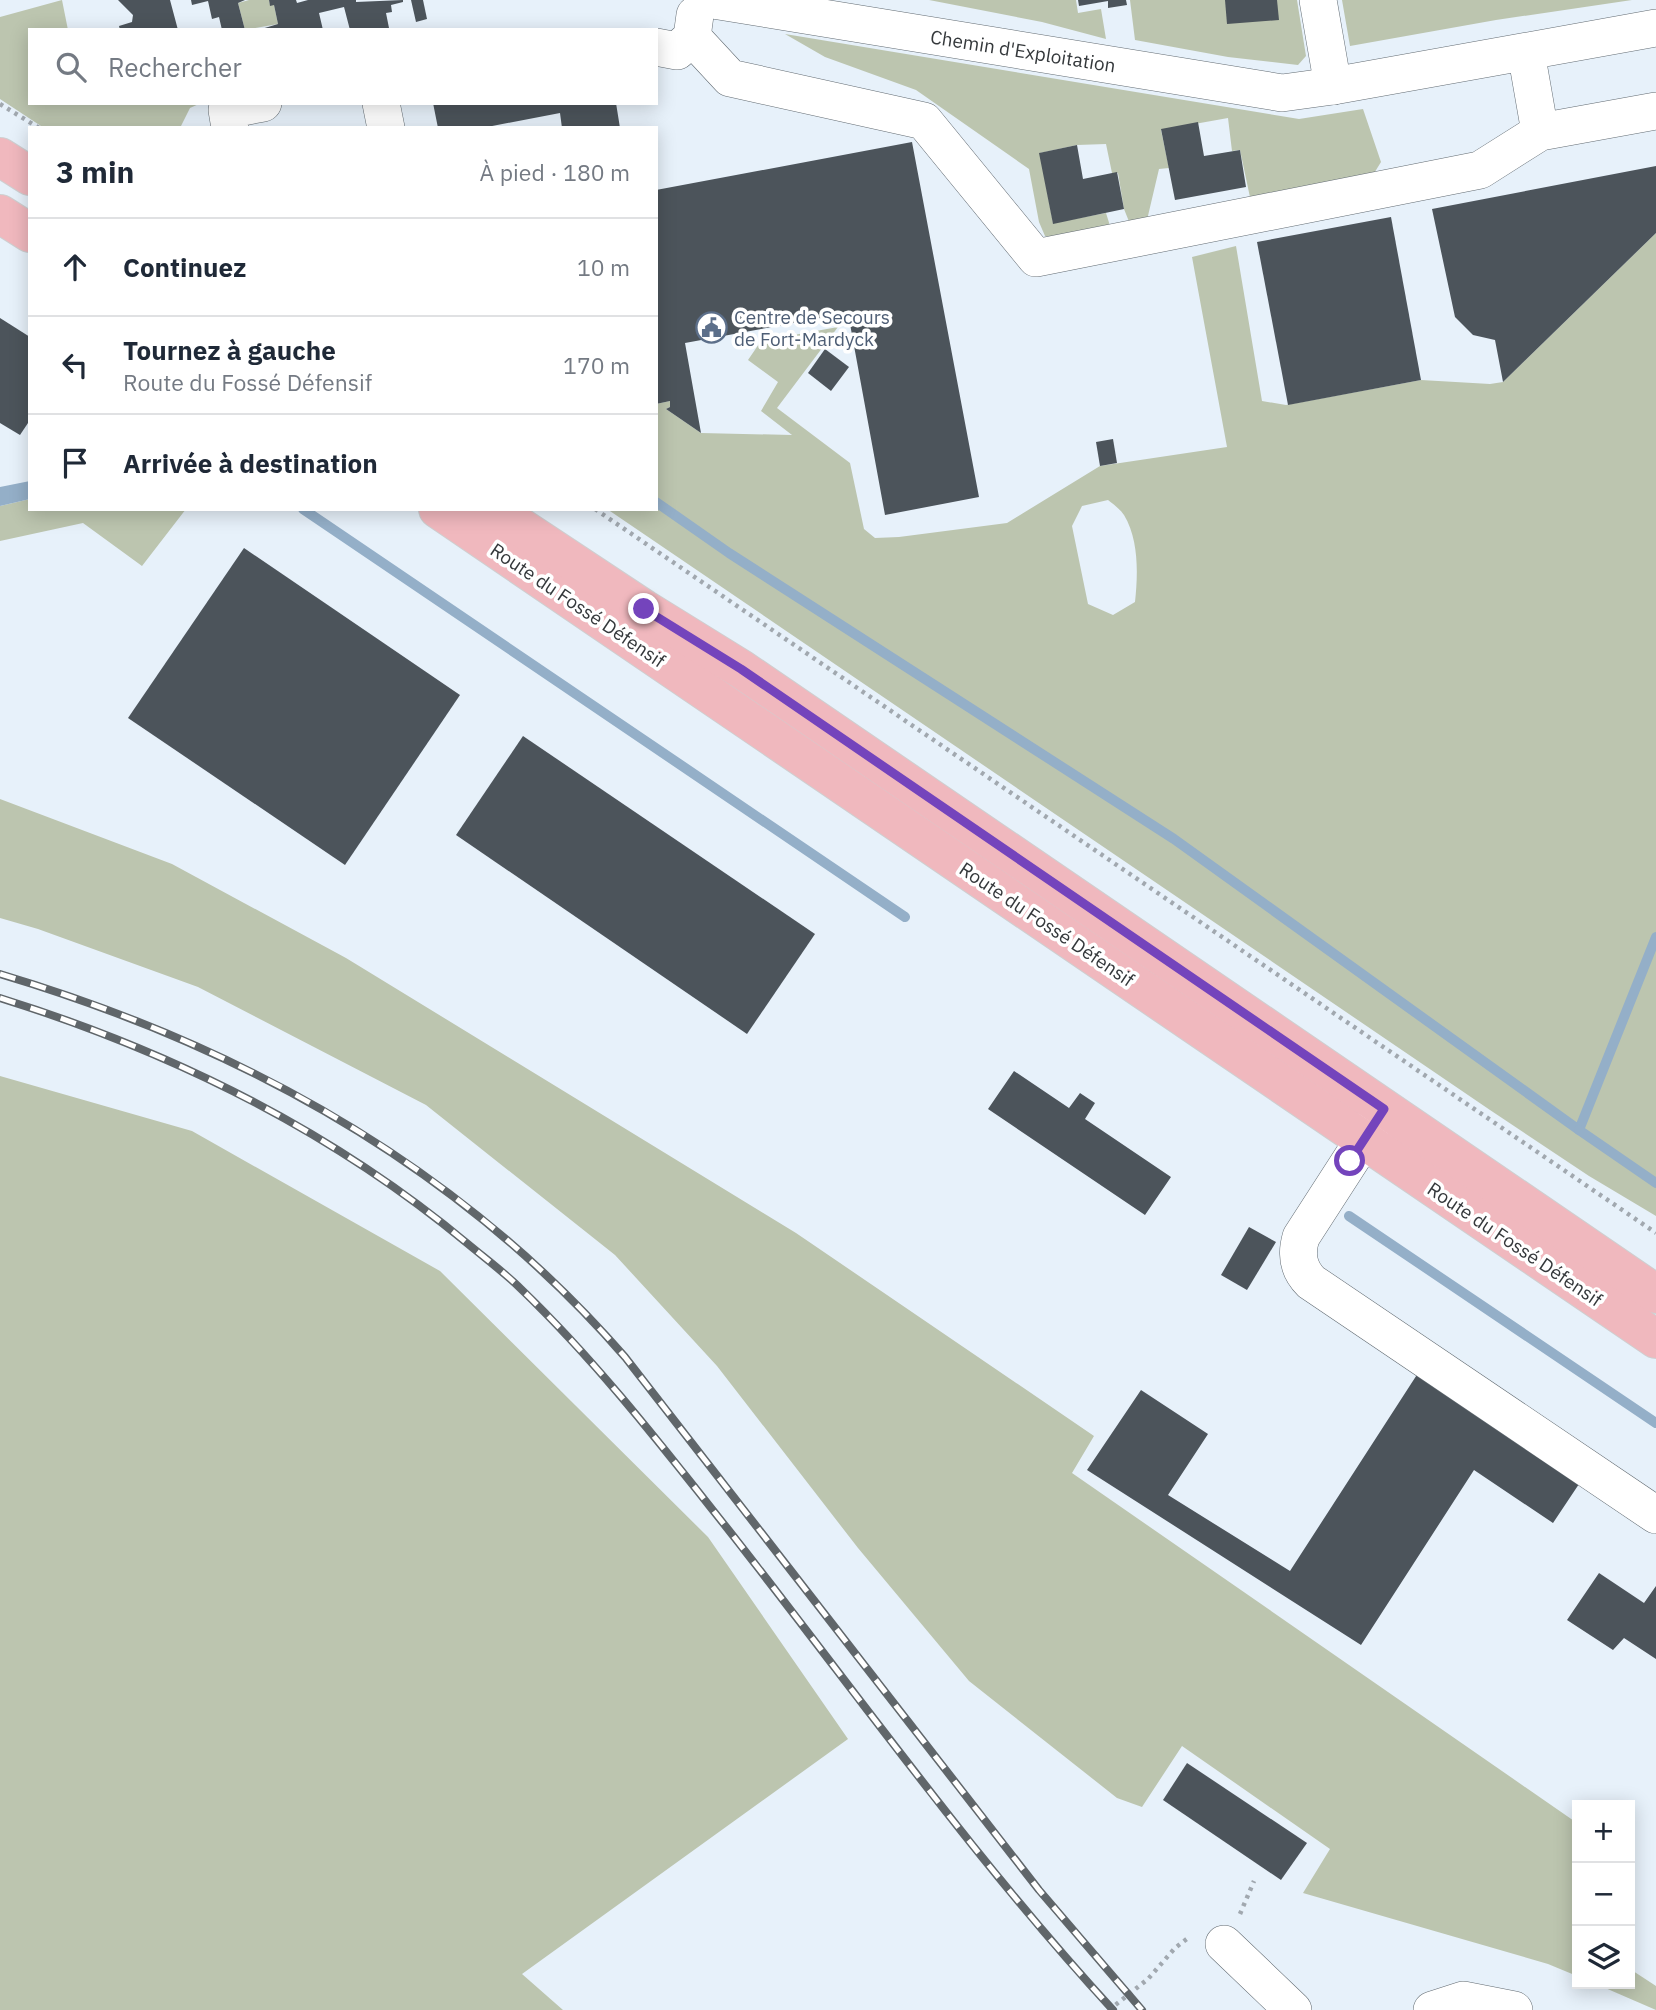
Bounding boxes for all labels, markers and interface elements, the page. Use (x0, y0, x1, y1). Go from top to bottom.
street label: Chemin d'Exploitation (929, 25, 1117, 77)
search box (28, 28, 658, 105)
icon: search (52, 48, 90, 86)
text: Rechercher (108, 50, 242, 84)
text: 3 min (56, 152, 134, 191)
text: À pied · 180 m (480, 157, 630, 187)
icon: ahead (56, 248, 94, 286)
text: Continuez (123, 250, 246, 284)
text: 10 m (577, 252, 630, 282)
place label: Centre de Secours de Fort-Mardyck (734, 305, 890, 351)
public building icon: Centre de Secours de Fort-Mardyck (694, 311, 728, 345)
text: Tournez à gauche (123, 333, 336, 367)
icon: left (56, 346, 94, 384)
text: 170 m (563, 350, 630, 380)
text: Route du Fossé Défensif (123, 367, 372, 397)
icon: arrive (56, 444, 94, 482)
text: Arrivée à destination (123, 446, 378, 480)
street label: Route du Fossé Défensif (486, 537, 670, 673)
route end (628, 593, 659, 624)
street label: Route du Fossé Défensif (955, 856, 1139, 992)
route start (1334, 1145, 1365, 1176)
street label: Route du Fossé Défensif (1423, 1176, 1607, 1312)
map controls (1572, 1800, 1635, 1989)
button: + (1572, 1800, 1635, 1863)
button: − (1572, 1863, 1635, 1926)
button: layers (1572, 1926, 1635, 1989)

